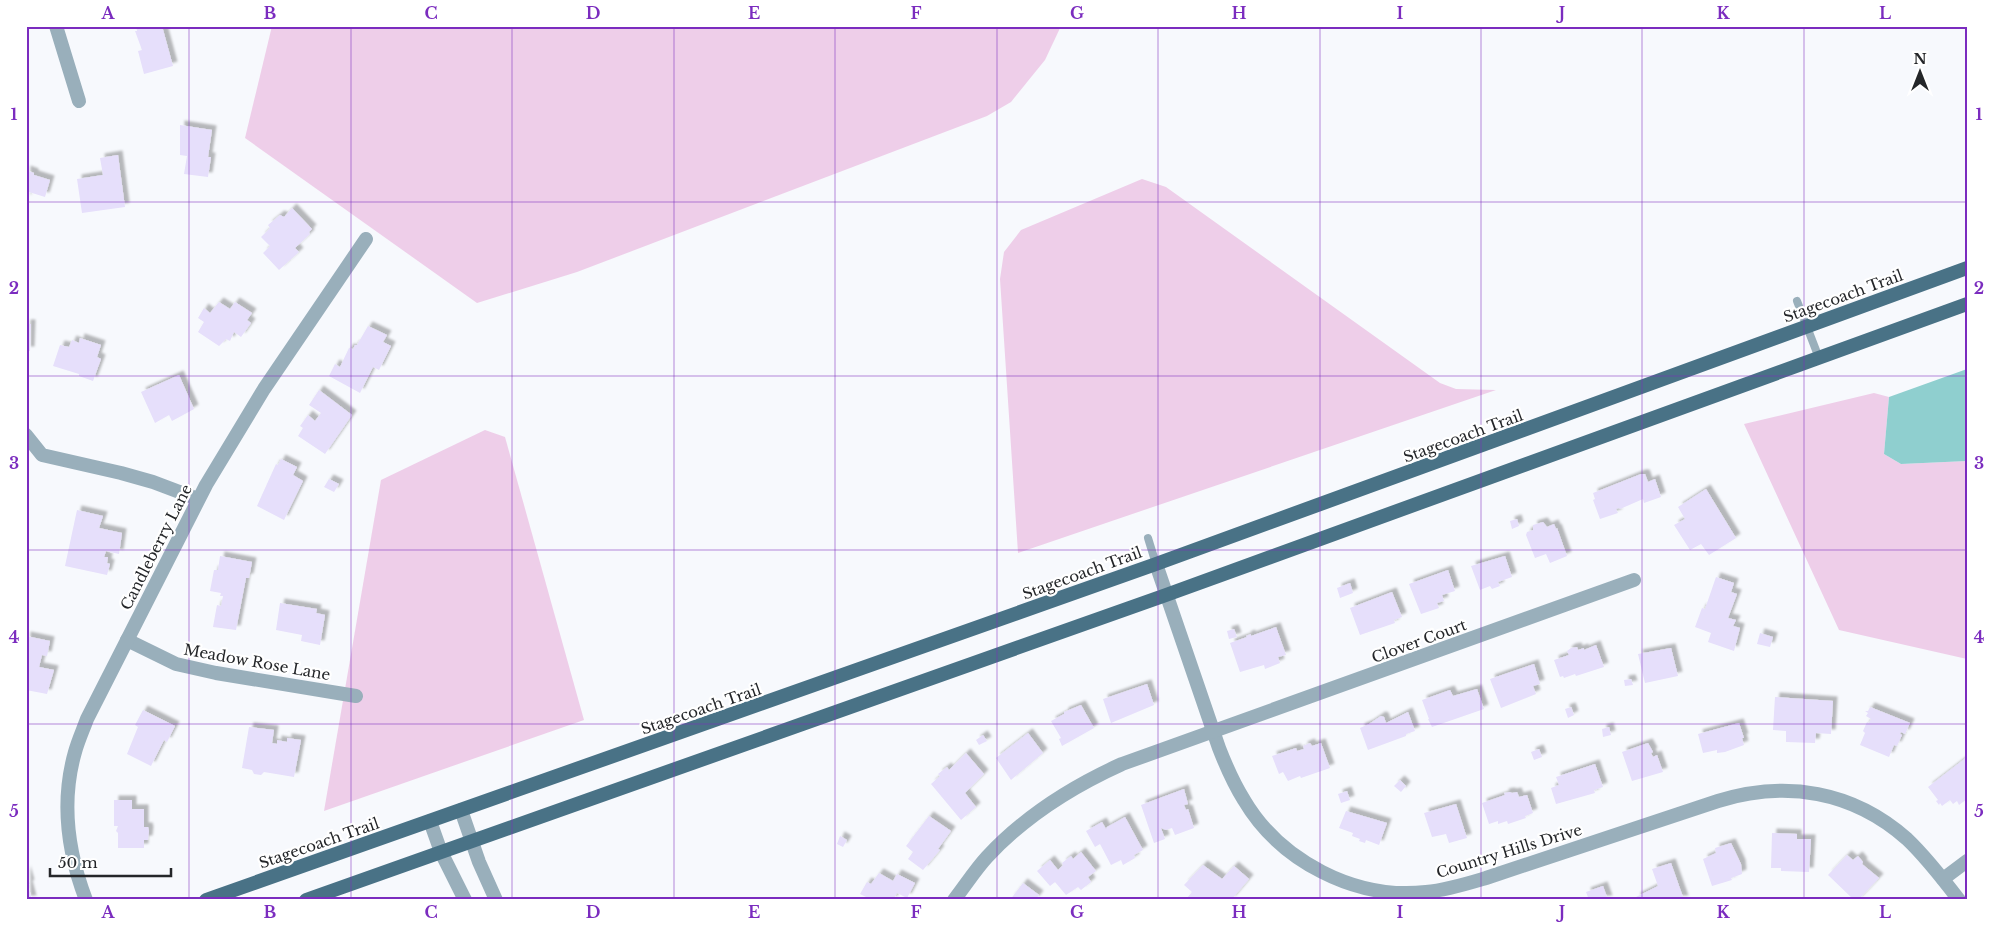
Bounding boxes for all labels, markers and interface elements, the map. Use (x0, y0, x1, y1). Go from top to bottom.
text: A (101, 3, 116, 23)
text: B (264, 3, 277, 23)
text: C (424, 3, 438, 23)
text: D (586, 3, 600, 23)
text: E (748, 3, 760, 23)
text: F (910, 3, 922, 23)
text: G (1070, 3, 1084, 23)
text: H (1231, 3, 1247, 23)
text: I (1397, 3, 1404, 23)
text: J (1556, 3, 1565, 23)
text: K (1716, 3, 1730, 23)
text: L (1879, 3, 1891, 23)
north arrow (1896, 48, 1946, 98)
text: N (1913, 50, 1927, 68)
text: 1 (11, 104, 18, 124)
text: 1 (1976, 104, 1983, 124)
street label: Stagecoach Trail (1781, 266, 1905, 326)
text: 2 (9, 278, 19, 298)
text: 2 (1974, 278, 1984, 298)
street label: Stagecoach Trail (1401, 406, 1525, 466)
text: 3 (9, 453, 19, 473)
text: 3 (1974, 453, 1984, 473)
street label: Candleberry Lane (116, 481, 196, 613)
street label: Stagecoach Trail (1020, 543, 1144, 603)
street label: Clover Court (1369, 615, 1469, 667)
text: 4 (9, 627, 19, 647)
text: 4 (1974, 627, 1984, 647)
street label: Meadow Rose Lane (182, 640, 332, 684)
street label: Stagecoach Trail (638, 679, 764, 738)
text: 5 (9, 801, 19, 821)
text: 5 (1974, 801, 1984, 821)
street label: Stagecoach Trail (256, 813, 382, 872)
street label: Country Hills Drive (1434, 820, 1584, 882)
scale bar (50, 846, 171, 878)
text: 50 m (58, 853, 98, 872)
text: A (101, 902, 116, 922)
text: B (264, 902, 277, 922)
text: C (424, 902, 438, 922)
text: D (586, 902, 600, 922)
text: E (748, 902, 760, 922)
text: F (910, 902, 922, 922)
text: G (1070, 902, 1084, 922)
text: H (1231, 902, 1247, 922)
text: I (1397, 902, 1404, 922)
text: J (1556, 902, 1565, 922)
text: K (1716, 902, 1730, 922)
text: L (1879, 902, 1891, 922)

